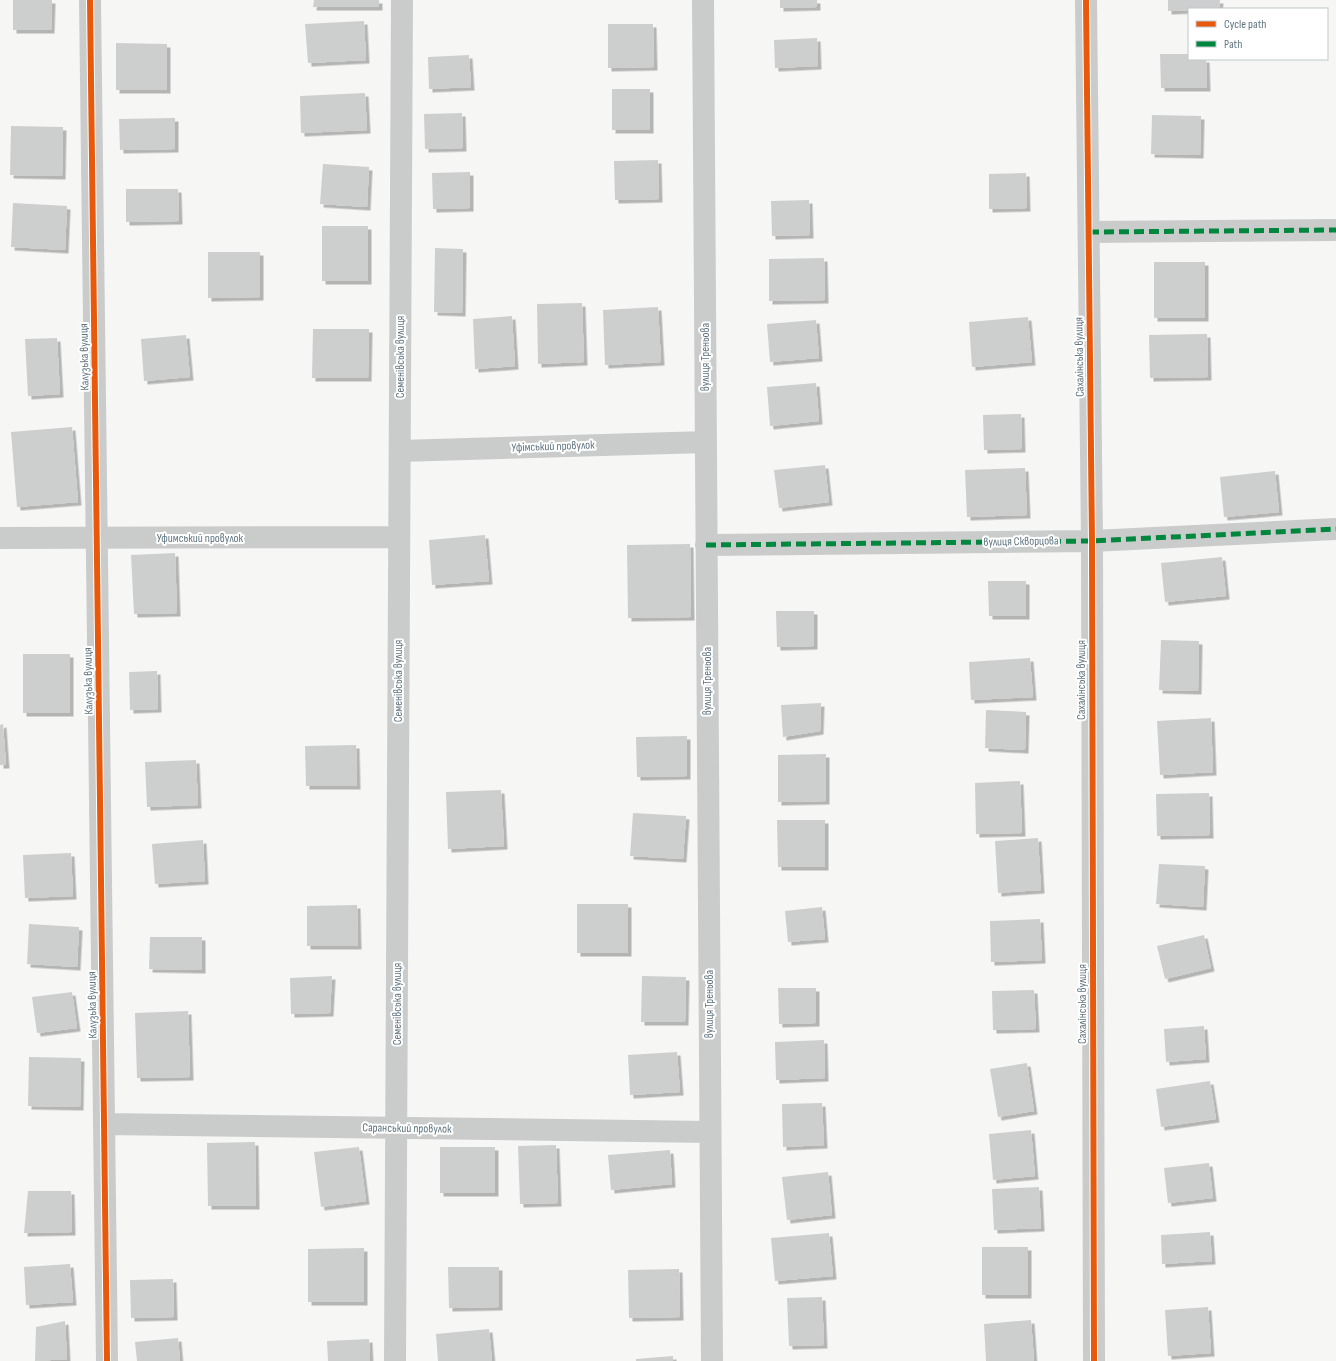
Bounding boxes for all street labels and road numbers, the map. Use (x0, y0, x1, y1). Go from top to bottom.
street label: Семенівська вулиця (393, 315, 408, 398)
street label: Сахалінська вулиця (1071, 317, 1088, 397)
street label: вулиця Треньова (698, 322, 713, 391)
street label: Калузька вулиця (76, 323, 93, 391)
street label: Уфімський провулок (511, 438, 595, 455)
street label: Уфимський провулок (157, 531, 244, 546)
street label: вулиця Скворцова (983, 533, 1059, 550)
street label: Семенівська вулиця (391, 639, 406, 722)
street label: Сахалінська вулиця (1074, 640, 1089, 720)
street label: вулиця Треньова (700, 646, 715, 715)
street label: Калузька вулиця (80, 647, 97, 715)
street label: Семенівська вулиця (390, 962, 405, 1045)
street label: Сахалінська вулиця (1075, 964, 1090, 1044)
street label: вулиця Треньова (702, 969, 717, 1038)
street label: Калузька вулиця (84, 971, 101, 1039)
street label: Саранський провулок (362, 1120, 452, 1137)

